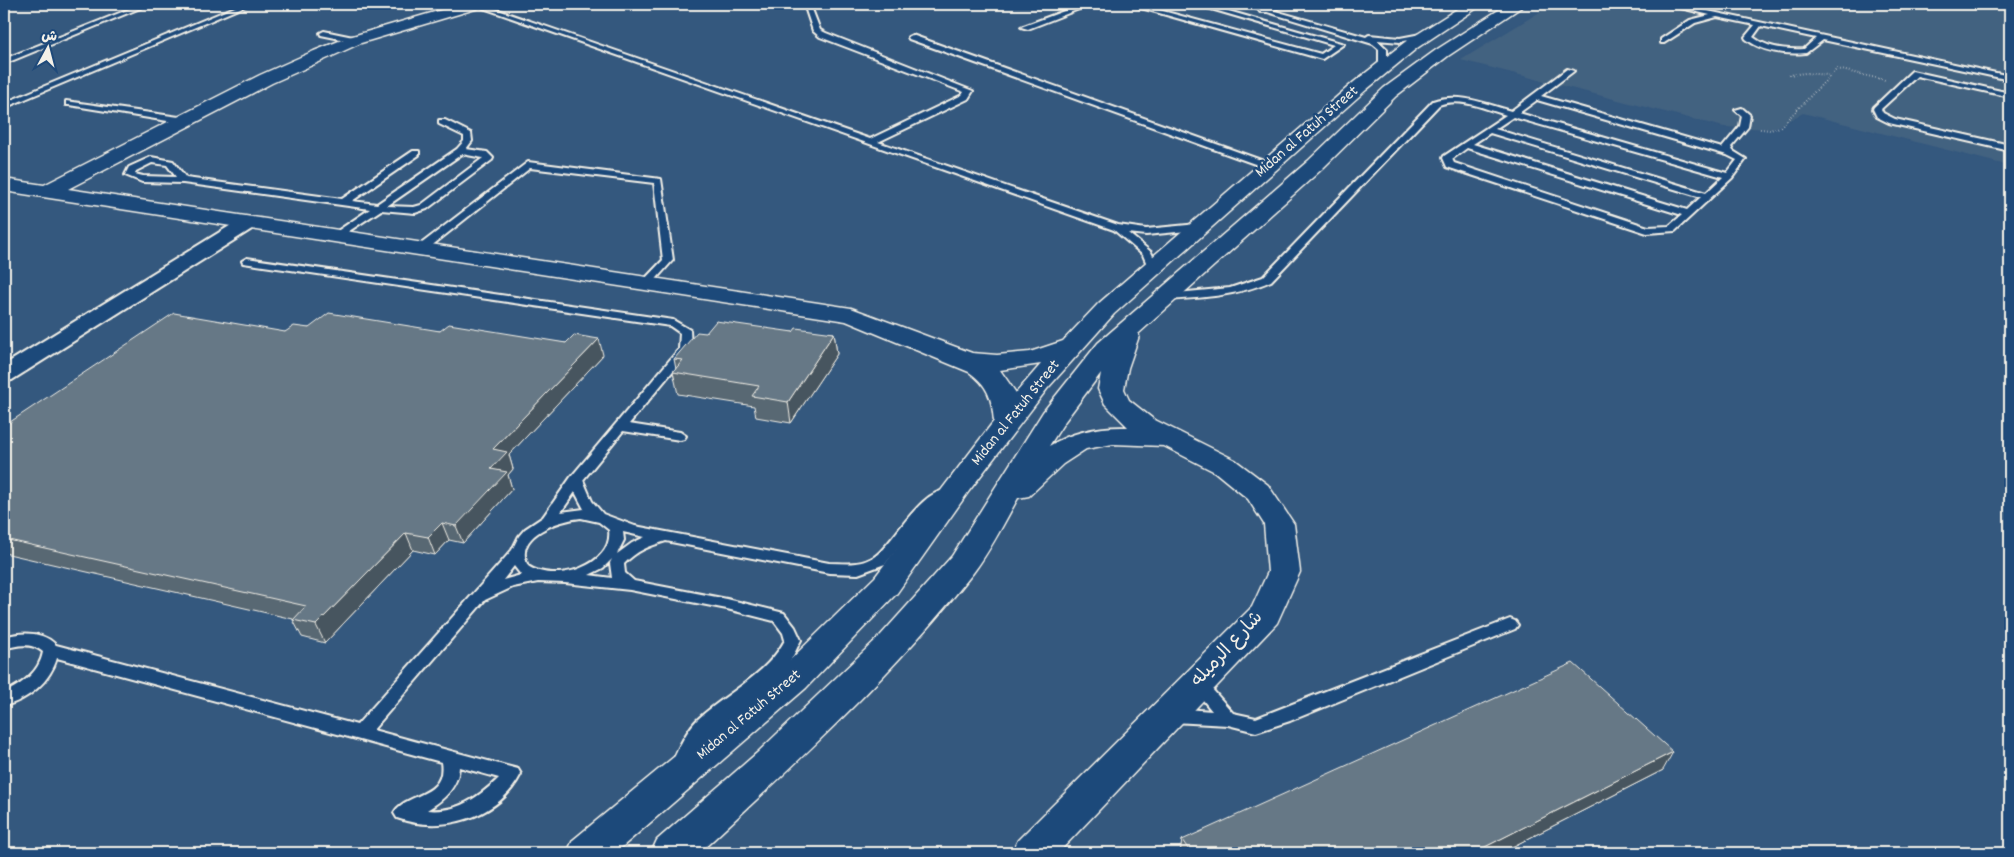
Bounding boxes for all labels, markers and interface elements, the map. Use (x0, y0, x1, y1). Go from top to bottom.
north arrow (22, 22, 72, 72)
text: ش (40, 26, 58, 48)
street label: Midan al Fatuh Street (1250, 80, 1364, 184)
street label: Midan al Fatuh Street (966, 355, 1066, 471)
street label: شارع الرميله (1186, 606, 1270, 694)
street label: Midan al Fatuh Street (692, 664, 807, 766)

